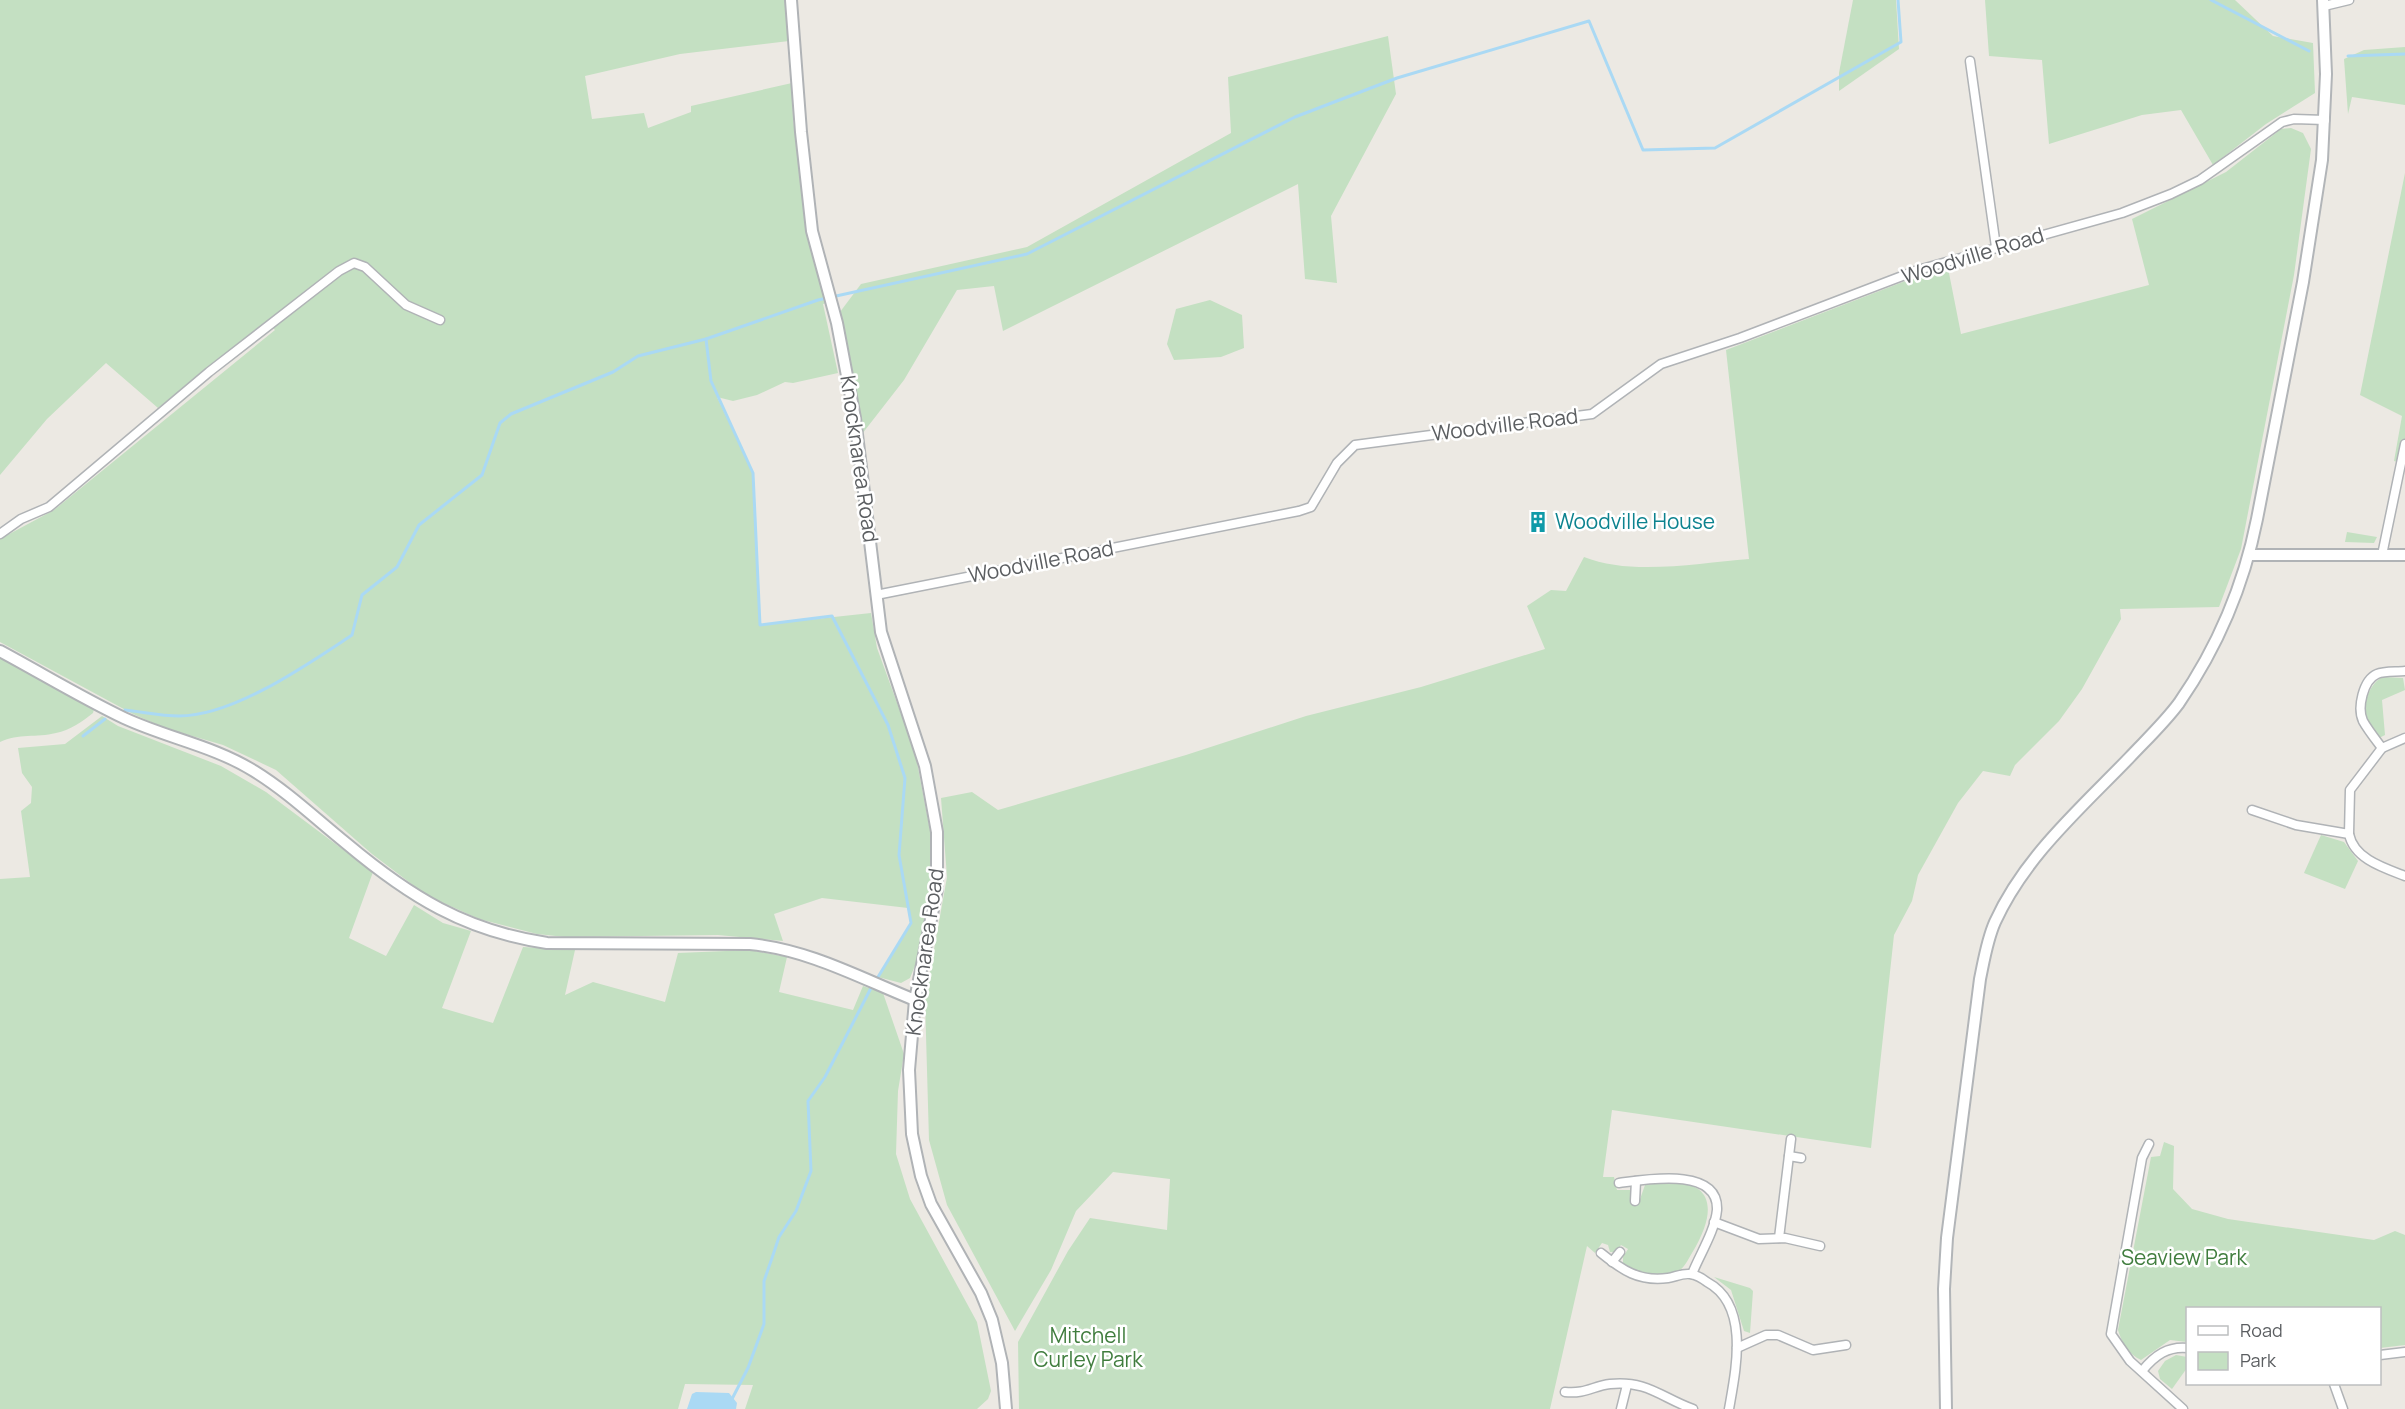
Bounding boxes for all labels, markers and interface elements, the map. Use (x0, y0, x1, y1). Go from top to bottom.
street label: Woodville Road (1898, 220, 2047, 290)
street label: Knocknarea Road (834, 373, 886, 544)
street label: Woodville Road (1430, 401, 1580, 447)
place label: Woodville House (1555, 507, 1715, 535)
building icon: Woodville House (1526, 510, 1550, 534)
street label: Woodville Road (966, 533, 1116, 589)
street label: Knocknarea Road (898, 866, 950, 1037)
park label: Seaview Park (2121, 1243, 2247, 1271)
legend (2186, 1307, 2381, 1385)
text: Road (2240, 1318, 2283, 1342)
park label: Mitchell Curley Park (1033, 1321, 1143, 1373)
text: Park (2240, 1348, 2277, 1372)

